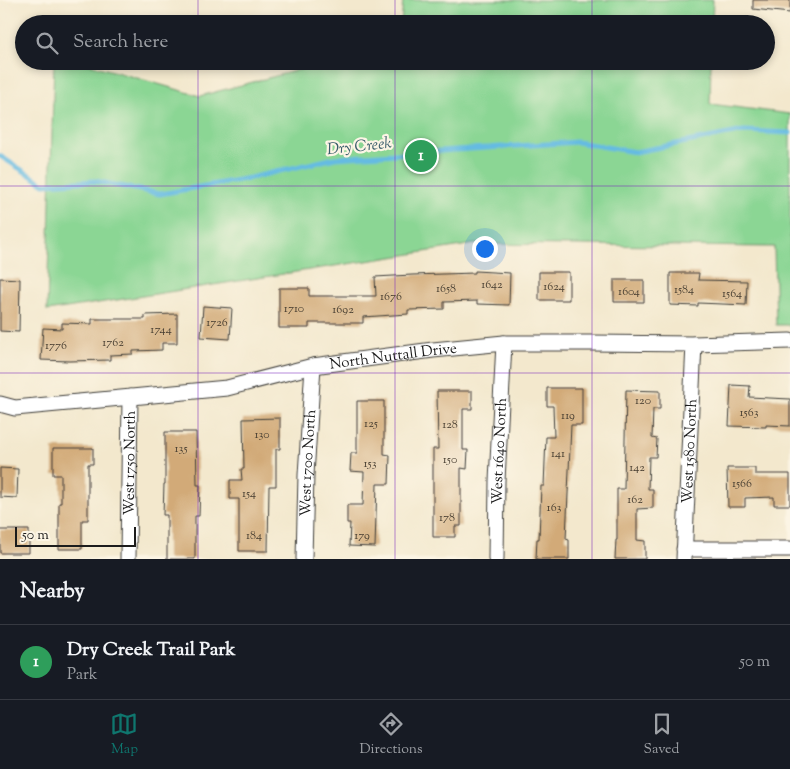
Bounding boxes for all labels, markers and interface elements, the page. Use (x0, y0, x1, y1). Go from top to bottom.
search box (15, 15, 775, 70)
icon: search (33, 29, 61, 57)
text: Search here (73, 29, 168, 56)
water label: Dry Creek (326, 133, 393, 162)
pin: 1 (405, 137, 437, 175)
your location (472, 236, 498, 262)
house number: 1642 (481, 276, 503, 294)
house number: 1624 (543, 278, 565, 296)
house number: 1658 (436, 280, 456, 298)
house number: 1584 (674, 281, 694, 299)
house number: 1604 (618, 283, 640, 301)
house number: 1564 (722, 285, 742, 303)
house number: 1676 (380, 288, 402, 306)
house number: 1710 (284, 300, 304, 318)
house number: 1692 (332, 301, 354, 319)
house number: 1726 (206, 314, 228, 332)
house number: 1744 (150, 321, 172, 339)
house number: 1762 (102, 334, 124, 352)
house number: 1776 (45, 337, 67, 355)
street label: North Nuttall Drive (328, 339, 458, 376)
house number: 120 (635, 392, 651, 410)
street label: West 1640 North (488, 397, 513, 505)
street label: West 1580 North (678, 398, 703, 504)
house number: 1563 (740, 404, 759, 422)
house number: 119 (561, 407, 575, 425)
street label: West 1700 North (296, 409, 322, 517)
street label: West 1750 North (120, 410, 142, 516)
house number: 125 (364, 415, 378, 433)
house number: 128 (442, 416, 458, 434)
house number: 130 (254, 426, 270, 444)
house number: 135 (174, 440, 188, 458)
house number: 141 (551, 445, 565, 463)
house number: 150 (443, 451, 457, 469)
house number: 153 (363, 455, 377, 473)
house number: 142 (629, 459, 645, 477)
house number: 1566 (732, 475, 752, 493)
house number: 154 (242, 485, 256, 503)
house number: 162 (627, 491, 643, 509)
house number: 163 (547, 499, 562, 517)
house number: 178 (439, 509, 455, 527)
scale bar (15, 524, 136, 547)
text: 50 m (22, 526, 49, 546)
house number: 184 (246, 527, 262, 545)
house number: 179 (354, 527, 370, 545)
text: Nearby (20, 577, 85, 607)
text: Dry Creek Trail Park (67, 637, 236, 664)
text: 1 (33, 651, 39, 674)
text: 50 m (739, 651, 770, 674)
text: Park (67, 664, 98, 687)
tab: Map (110, 710, 138, 760)
tab: Directions (359, 710, 423, 760)
tab: Saved (644, 710, 679, 760)

